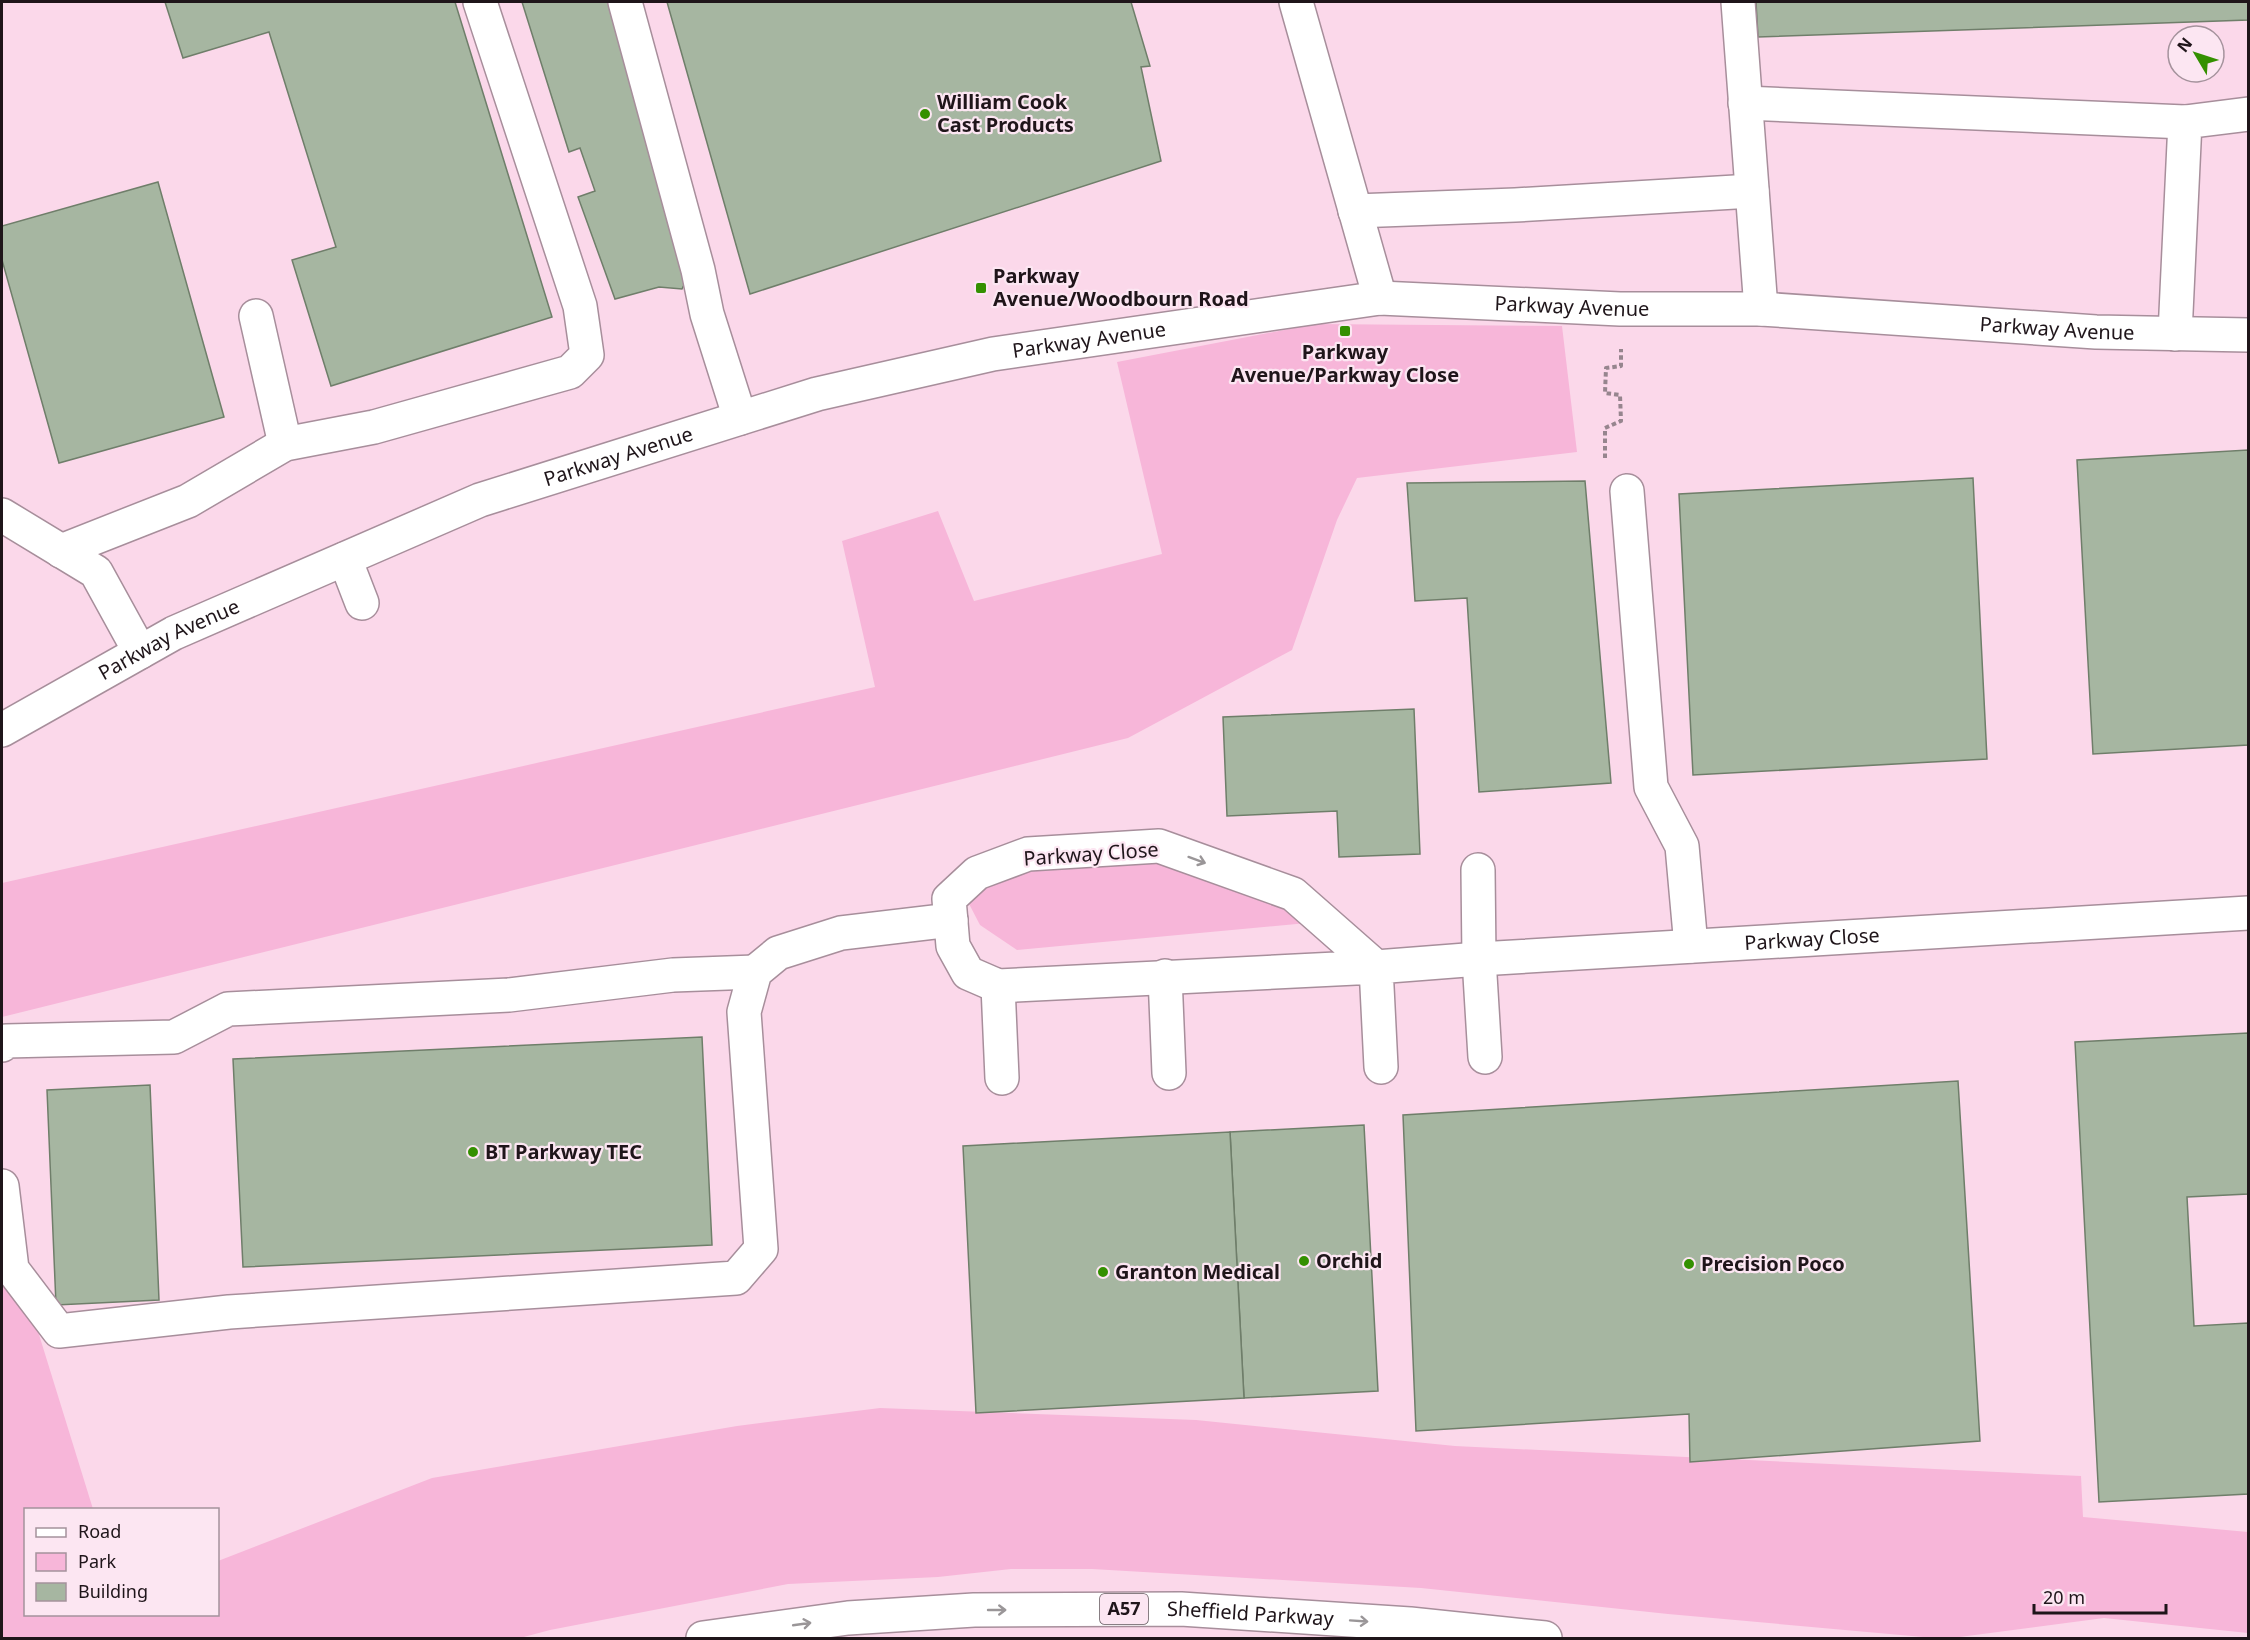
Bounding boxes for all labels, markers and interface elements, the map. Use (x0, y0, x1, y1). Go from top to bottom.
north arrow (2166, 24, 2226, 84)
text: N (2172, 33, 2197, 57)
place label: William Cook Cast Products (937, 88, 1074, 138)
marker: William Cook Cast Products (918, 107, 932, 121)
place label: Parkway Avenue/Woodbourn Road (993, 262, 1249, 312)
marker: Parkway Avenue/Woodbourn Road (974, 281, 988, 295)
street label: Parkway Avenue (1494, 289, 1649, 322)
street label: Parkway Avenue (1979, 310, 2135, 346)
street label: Parkway Avenue (1010, 315, 1168, 364)
marker: Parkway Avenue/Parkway Close (1338, 324, 1352, 338)
place label: Parkway Avenue/Parkway Close (1231, 338, 1459, 388)
street label: Parkway Avenue (540, 420, 696, 492)
street label: Parkway Avenue (93, 592, 243, 686)
street label: Parkway Close (1023, 835, 1159, 872)
one-way arrow (1188, 855, 1206, 866)
street label: Parkway Close (1744, 921, 1880, 956)
place label: BT Parkway TEC (485, 1138, 642, 1165)
marker: BT Parkway TEC (466, 1145, 480, 1159)
place label: Orchid (1316, 1247, 1382, 1274)
place label: Precision Poco (1701, 1250, 1845, 1277)
marker: Orchid (1297, 1254, 1311, 1268)
marker: Precision Poco (1682, 1257, 1696, 1271)
place label: Granton Medical (1115, 1258, 1280, 1285)
marker: Granton Medical (1096, 1265, 1110, 1279)
legend (24, 1508, 219, 1616)
text: Road (78, 1519, 121, 1543)
text: Park (78, 1549, 116, 1573)
scale bar (2034, 1577, 2166, 1615)
text: Building (78, 1579, 148, 1603)
text: 20 m (2043, 1585, 2085, 1609)
road number: A57 (1100, 1594, 1148, 1624)
street label: Sheffield Parkway (1167, 1595, 1335, 1632)
one-way arrow (986, 1604, 1006, 1616)
one-way arrow (1349, 1615, 1369, 1626)
one-way arrow (792, 1618, 812, 1629)

